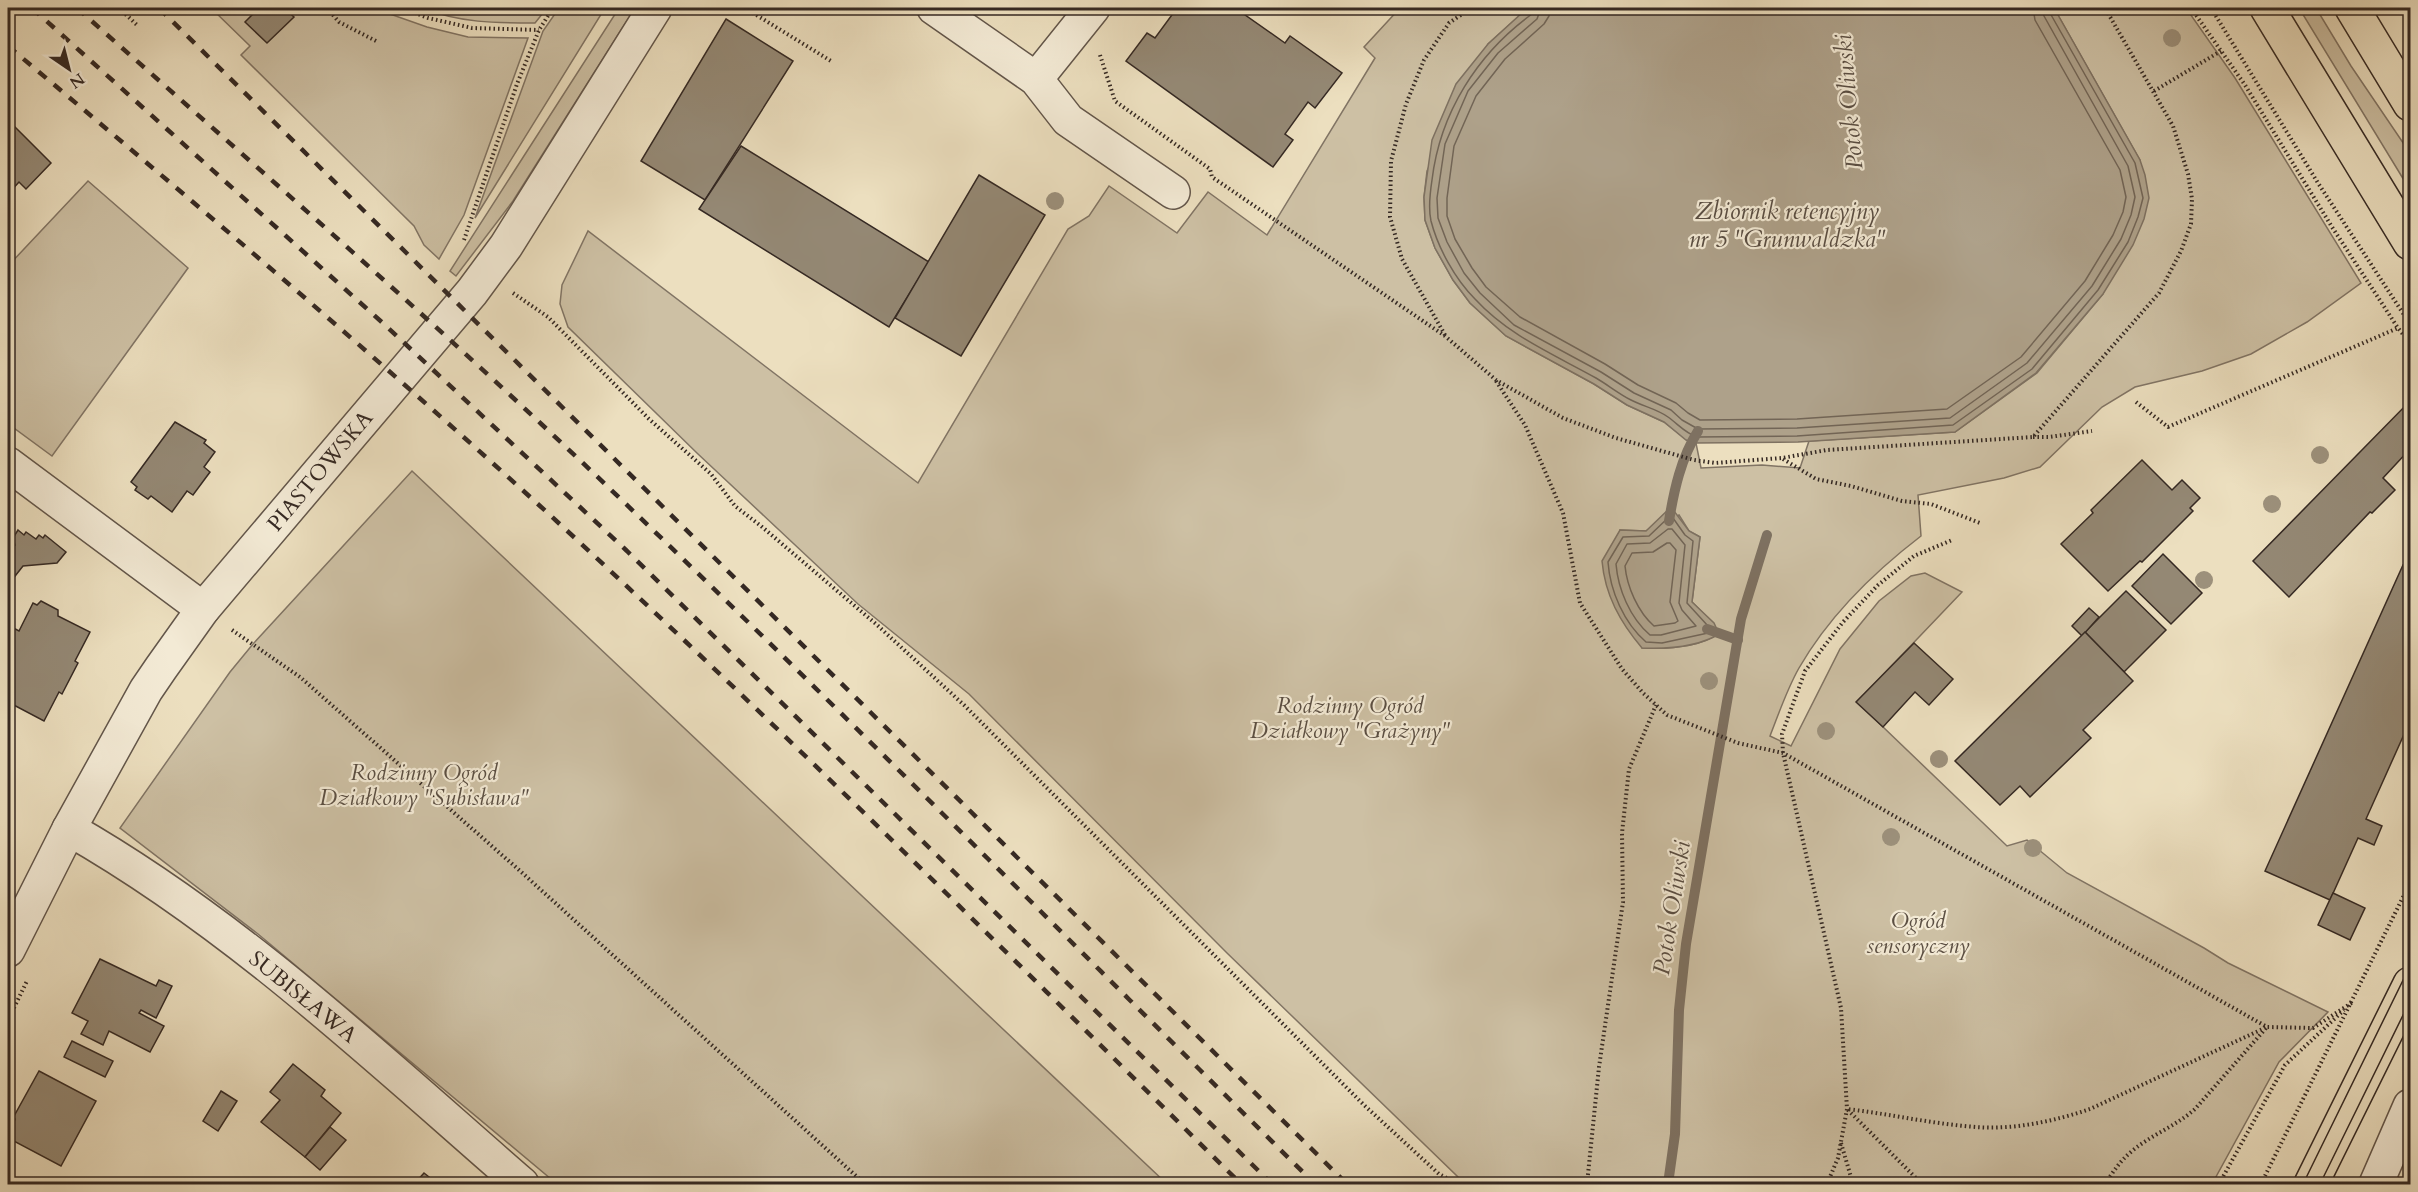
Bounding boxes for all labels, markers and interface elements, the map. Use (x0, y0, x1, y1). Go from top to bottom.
water label: Potok Oliwski (1827, 33, 1871, 171)
north arrow (39, 39, 99, 99)
text: N (65, 67, 89, 94)
water label: Zbiornik retencyjny nr 5 "Grunwaldzka" (1689, 195, 1886, 256)
street label: PIASTOWSKA (260, 404, 380, 538)
park label: Rodzinny Ogród Działkowy "Grażyny" (1250, 691, 1450, 746)
park label: Rodzinny Ogród Działkowy "Subisława" (319, 758, 529, 813)
water label: Potok Oliwski (1645, 838, 1699, 978)
park label: Ogród sensoryczny (1866, 906, 1970, 961)
street label: SUBISŁAWA (243, 944, 364, 1050)

